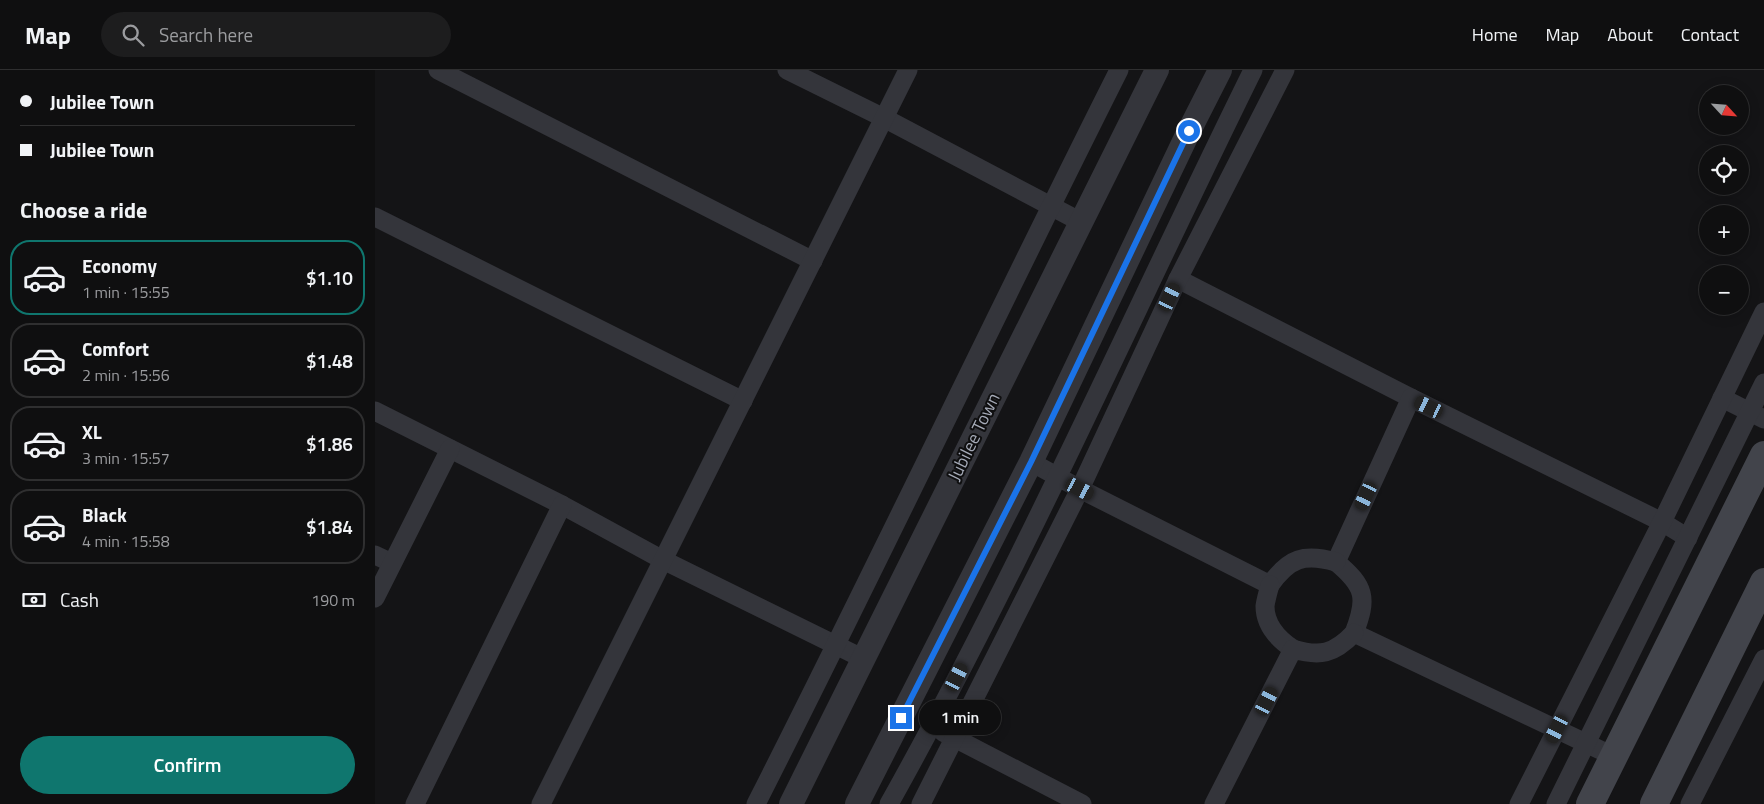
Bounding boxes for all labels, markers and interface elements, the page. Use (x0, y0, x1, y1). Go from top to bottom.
search box (101, 12, 451, 57)
text: Map (25, 17, 71, 53)
text: Search here (159, 20, 253, 49)
icon: search (119, 21, 147, 49)
text: Home (1472, 21, 1518, 48)
text: Map (1546, 21, 1579, 48)
text: About (1607, 21, 1653, 48)
text: Contact (1681, 21, 1739, 48)
north arrow (1699, 85, 1749, 135)
map controls (1699, 85, 1749, 315)
text: Jubilee Town (50, 87, 154, 116)
route start (1178, 120, 1200, 142)
text: Jubilee Town (50, 135, 154, 164)
button: locate (1699, 145, 1749, 195)
text: Choose a ride (20, 193, 147, 227)
button: + (1699, 205, 1749, 255)
text: Economy (82, 251, 157, 280)
icon: car (22, 255, 67, 300)
text: $1.10 (306, 263, 353, 292)
button: − (1699, 265, 1749, 315)
text: 1 min · 15:55 (82, 280, 170, 304)
car (1156, 280, 1183, 314)
text: Comfort (82, 334, 149, 363)
icon: car (22, 338, 67, 383)
text: $1.48 (306, 346, 353, 375)
text: 2 min · 15:56 (82, 363, 170, 387)
street label: Jubilee Town (941, 388, 1007, 485)
car (1412, 394, 1445, 420)
text: XL (82, 417, 102, 446)
icon: car (22, 421, 67, 466)
text: $1.86 (306, 429, 353, 458)
text: 3 min · 15:57 (82, 446, 170, 470)
car (1063, 476, 1096, 502)
car (1352, 479, 1379, 513)
text: Black (82, 500, 127, 529)
icon: car (22, 504, 67, 549)
text: $1.84 (306, 512, 353, 541)
text: 4 min · 15:58 (82, 529, 170, 553)
text: Cash (60, 585, 99, 614)
icon: cash (20, 586, 48, 614)
text: 190 m (311, 588, 355, 612)
car (943, 660, 970, 694)
car (1253, 684, 1280, 718)
callout: 1 min (919, 700, 1001, 736)
text: 1 min (941, 705, 979, 729)
route end (890, 707, 912, 729)
car (1543, 712, 1570, 746)
button: Confirm (20, 736, 355, 794)

